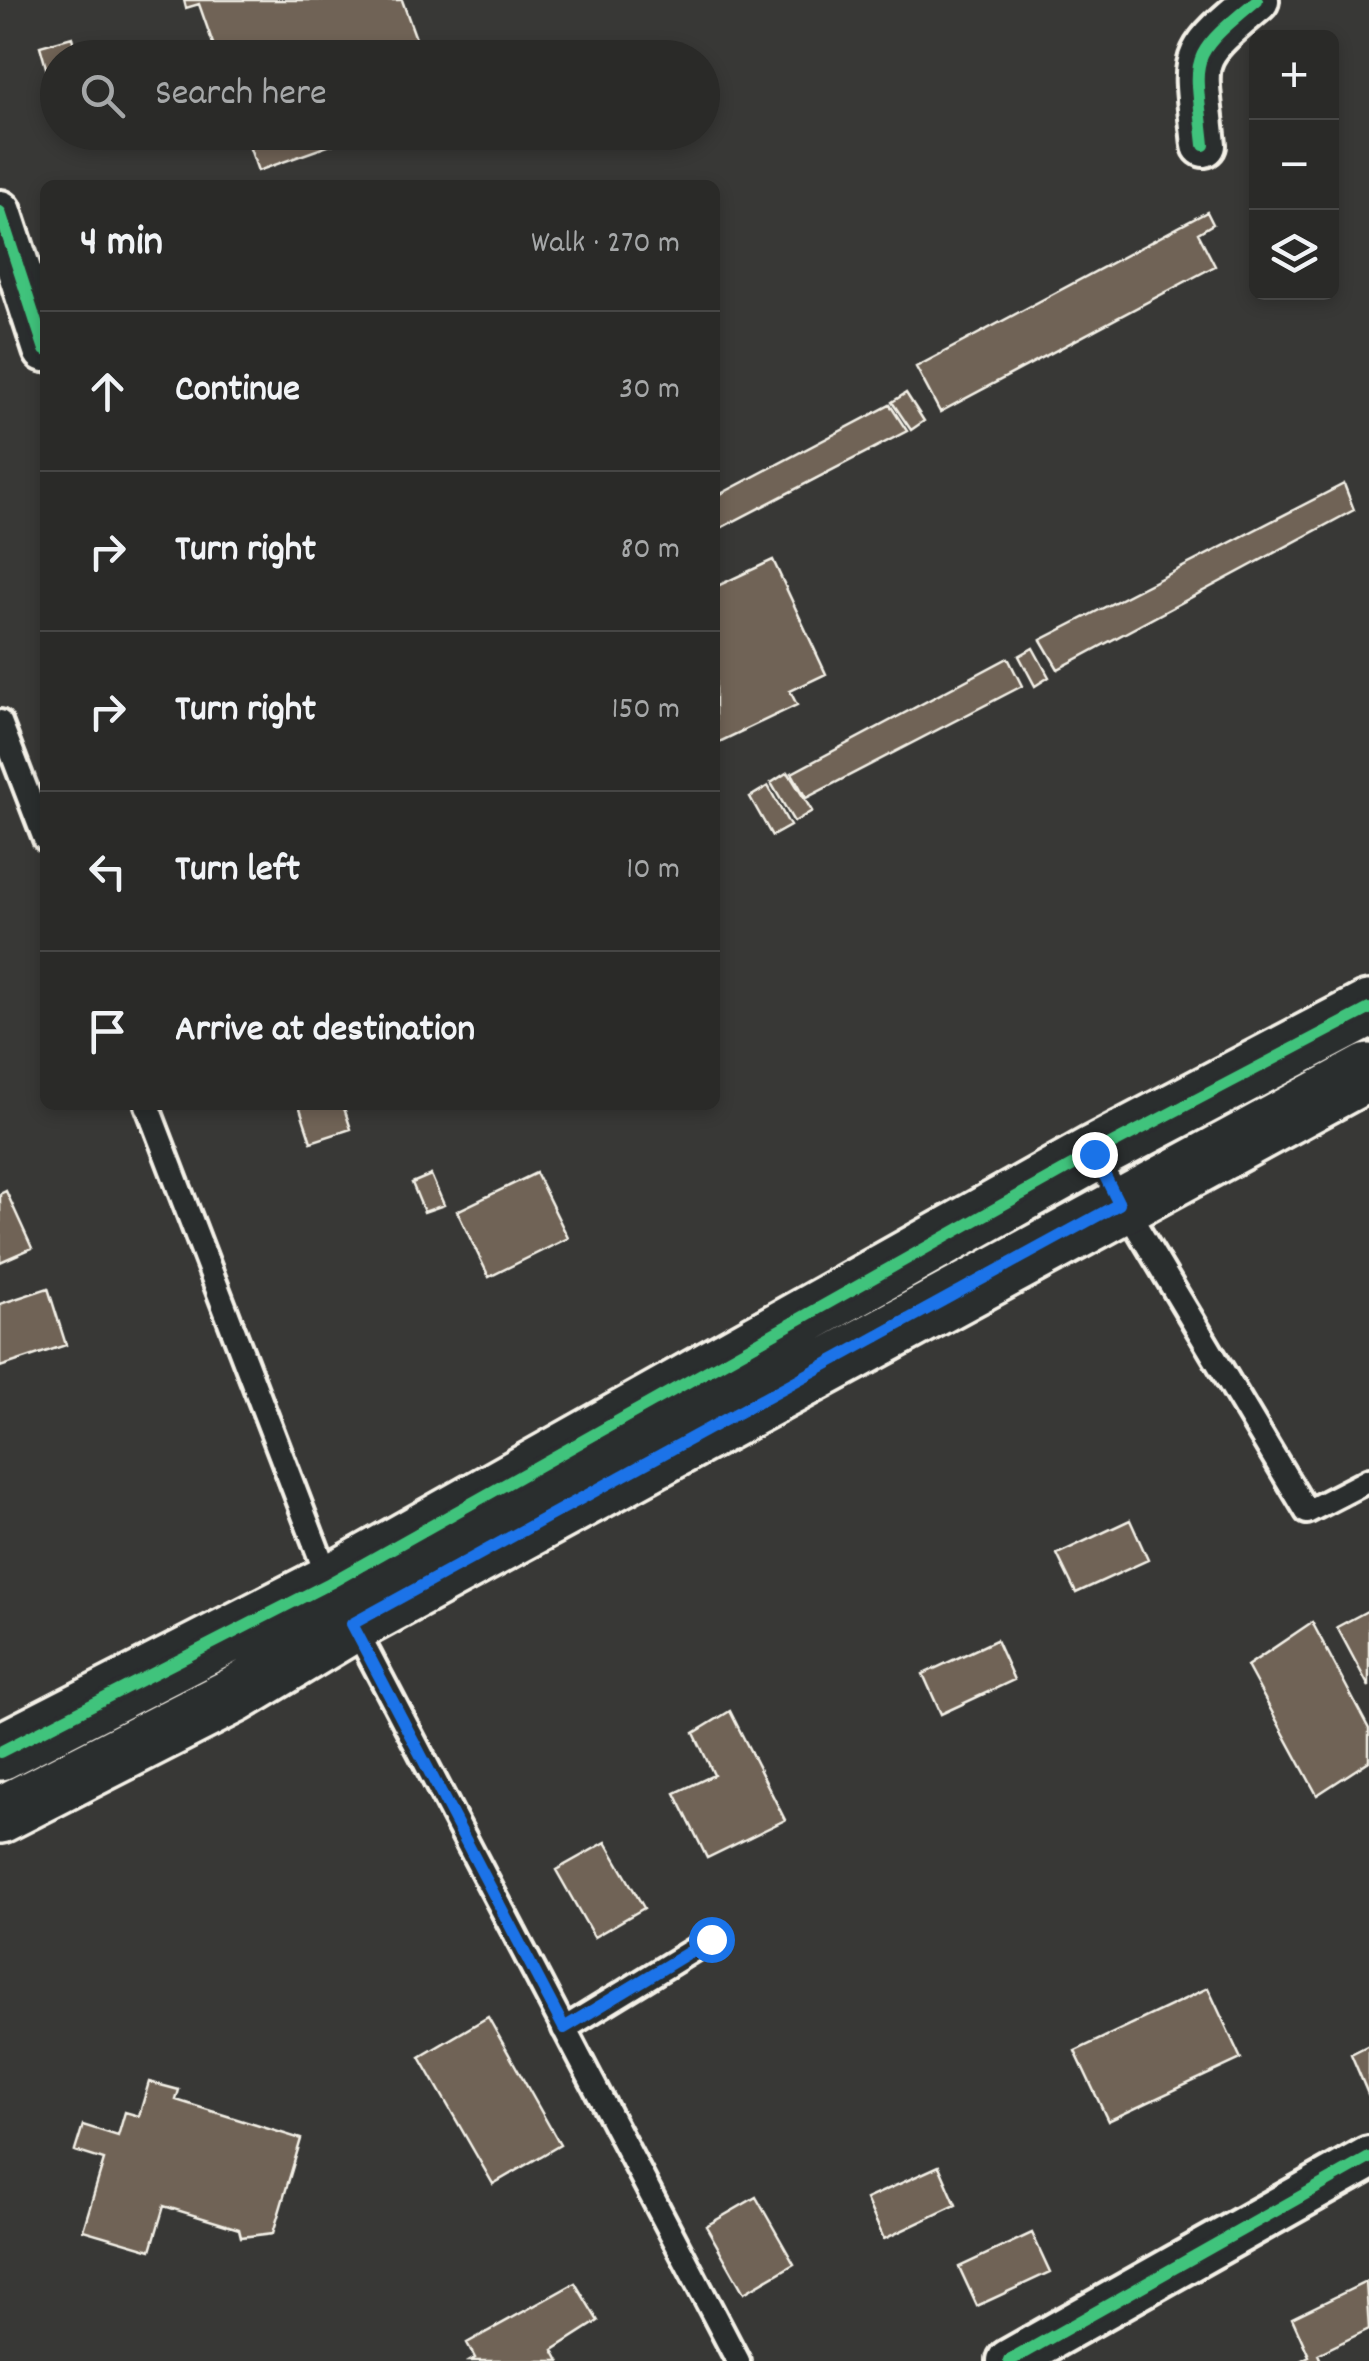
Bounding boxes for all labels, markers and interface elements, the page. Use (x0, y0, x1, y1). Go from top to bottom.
map controls (1249, 30, 1339, 300)
button: + (1249, 30, 1339, 120)
search box (40, 40, 720, 150)
icon: search (75, 68, 130, 123)
text: Search here (155, 68, 327, 123)
button: − (1249, 120, 1339, 210)
button: layers (1249, 210, 1339, 300)
text: 4 min (80, 215, 163, 275)
text: Walk · 270 m (531, 222, 680, 268)
icon: ahead (80, 364, 135, 419)
text: Continue (175, 364, 300, 419)
text: 30 m (619, 368, 680, 414)
icon: right (80, 524, 135, 579)
text: Turn right (175, 524, 316, 579)
text: 80 m (620, 528, 680, 574)
icon: right (80, 684, 135, 739)
text: Turn right (175, 684, 316, 739)
text: 150 m (611, 688, 680, 734)
icon: left (80, 844, 135, 899)
text: Turn left (175, 844, 300, 899)
text: 10 m (626, 848, 680, 894)
icon: arrive (80, 1004, 135, 1059)
text: Arrive at destination (175, 1004, 475, 1059)
route end (1072, 1132, 1118, 1178)
route start (689, 1917, 735, 1963)

